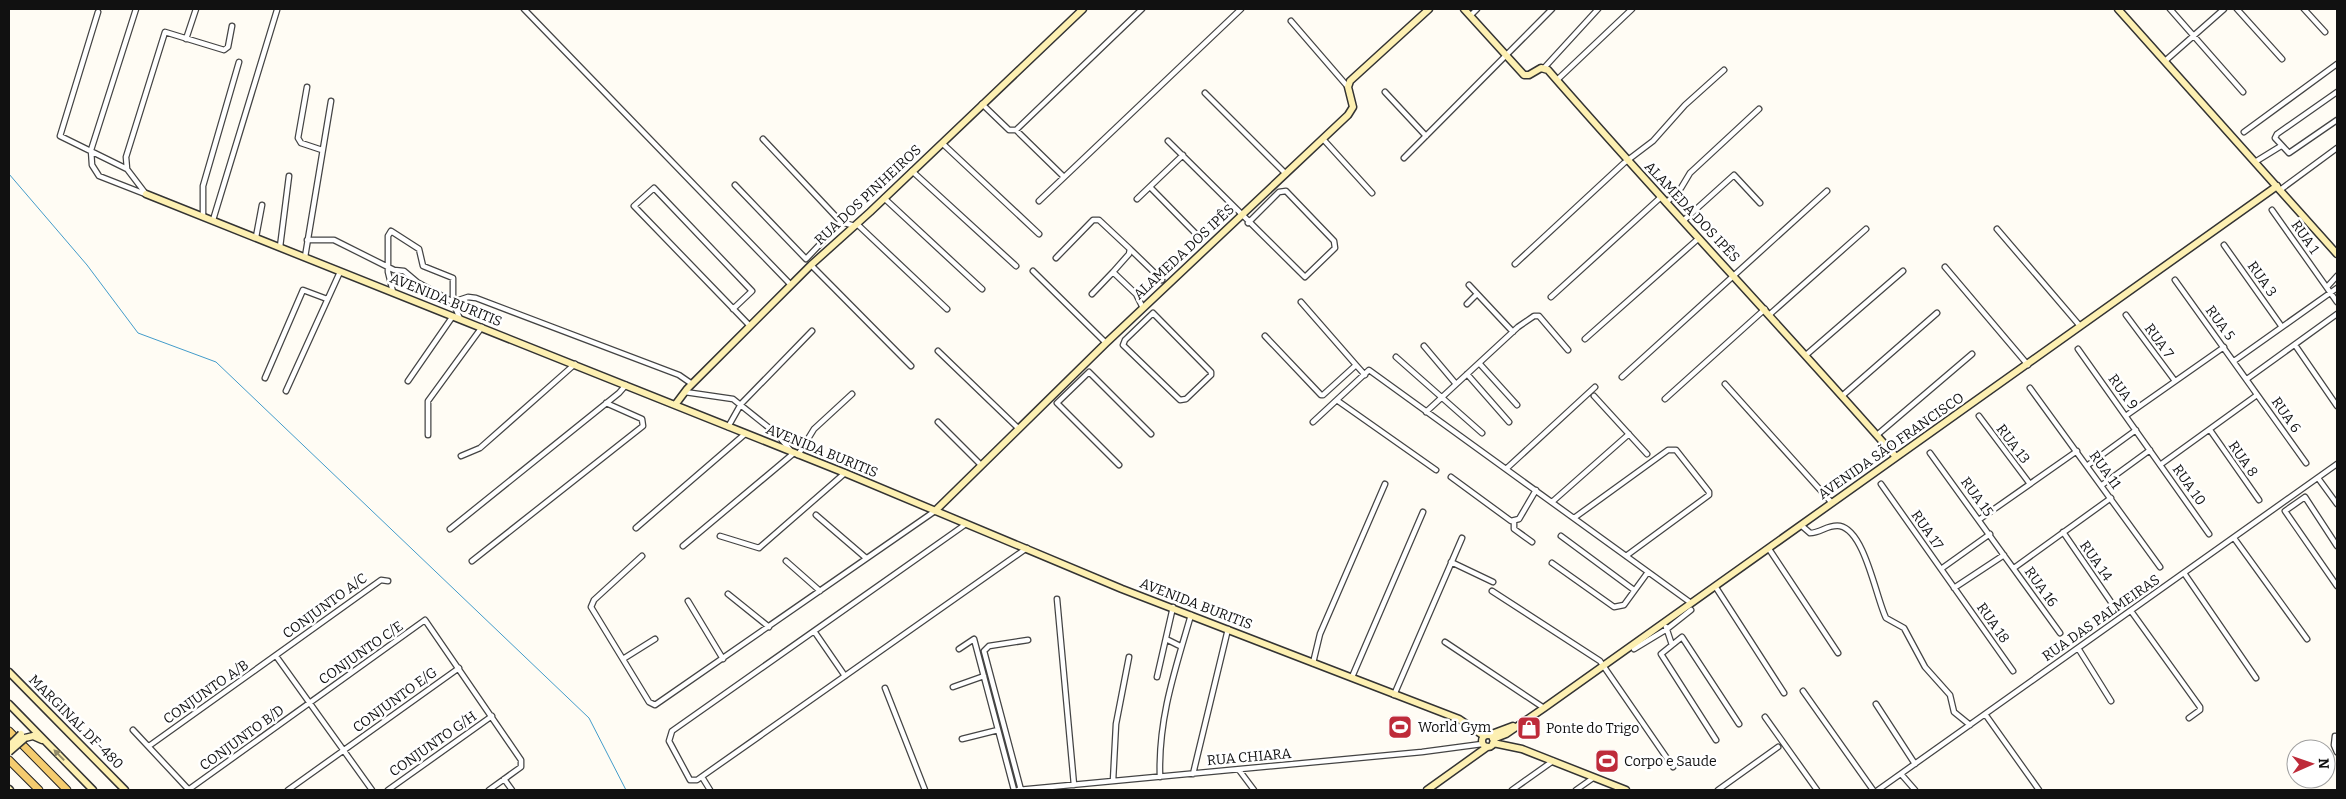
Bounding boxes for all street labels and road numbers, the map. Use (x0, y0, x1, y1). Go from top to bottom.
street label: RUA DOS PINHEIROS (811, 141, 925, 249)
street label: ALAMEDA DOS IPÊS (1641, 157, 1744, 266)
street label: ALAMEDA DOS IPÊS (1129, 200, 1238, 303)
street label: RUA 1 (2287, 217, 2323, 257)
street label: RUA 3 (2244, 258, 2280, 300)
street label: AVENIDA BURITIS (387, 270, 505, 330)
street label: RUA 5 (2202, 302, 2238, 344)
street label: RUA 7 (2141, 320, 2177, 362)
street label: RUA 9 (2104, 371, 2142, 413)
street label: AVENIDA SÃO FRANCISCO (1815, 389, 1967, 503)
street label: RUA 6 (2268, 394, 2304, 436)
street label: AVENIDA BURITIS (763, 421, 881, 481)
street label: RUA 13 (1993, 421, 2033, 467)
street label: RUA 8 (2225, 438, 2261, 480)
street label: RUA 11 (2086, 448, 2125, 493)
street label: RUA 10 (2169, 461, 2209, 509)
street label: RUA 15 (1957, 474, 1997, 520)
street label: RUA 17 (1907, 507, 1947, 553)
street label: RUA 14 (2076, 538, 2116, 584)
street label: RUA 16 (2021, 564, 2061, 610)
street label: CONJUNTO A/C (279, 570, 371, 642)
street label: RUA DAS PALMEIRAS (2039, 571, 2163, 665)
street label: AVENIDA BURITIS (1137, 575, 1255, 633)
street label: RUA 18 (1973, 599, 2013, 647)
street label: CONJUNTO C/E (316, 618, 406, 688)
street label: CONJUNTO A/B (160, 656, 252, 728)
street label: CONJUNTO E/G (349, 664, 441, 736)
street label: MARGINAL DF-480 (25, 671, 127, 773)
street label: CONJUNTO B/D (196, 702, 288, 774)
street label: CONJUNTO G/H (386, 708, 480, 780)
street label: RUA CHIARA (1206, 745, 1292, 769)

